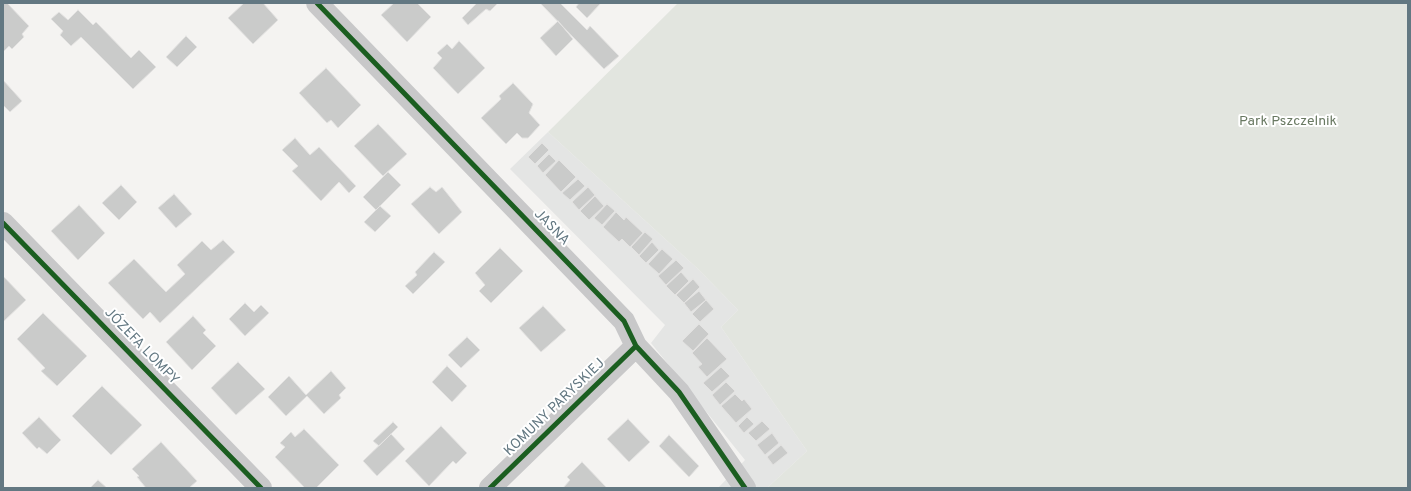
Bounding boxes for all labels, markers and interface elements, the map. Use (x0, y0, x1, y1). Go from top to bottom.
park label: Park Pszczelnik (1239, 114, 1337, 130)
street label: JASNA (530, 206, 572, 250)
street label: JÓZEFA LOMPY (100, 305, 182, 389)
street label: KOMUNY PARYSKIEJ (501, 356, 609, 460)

